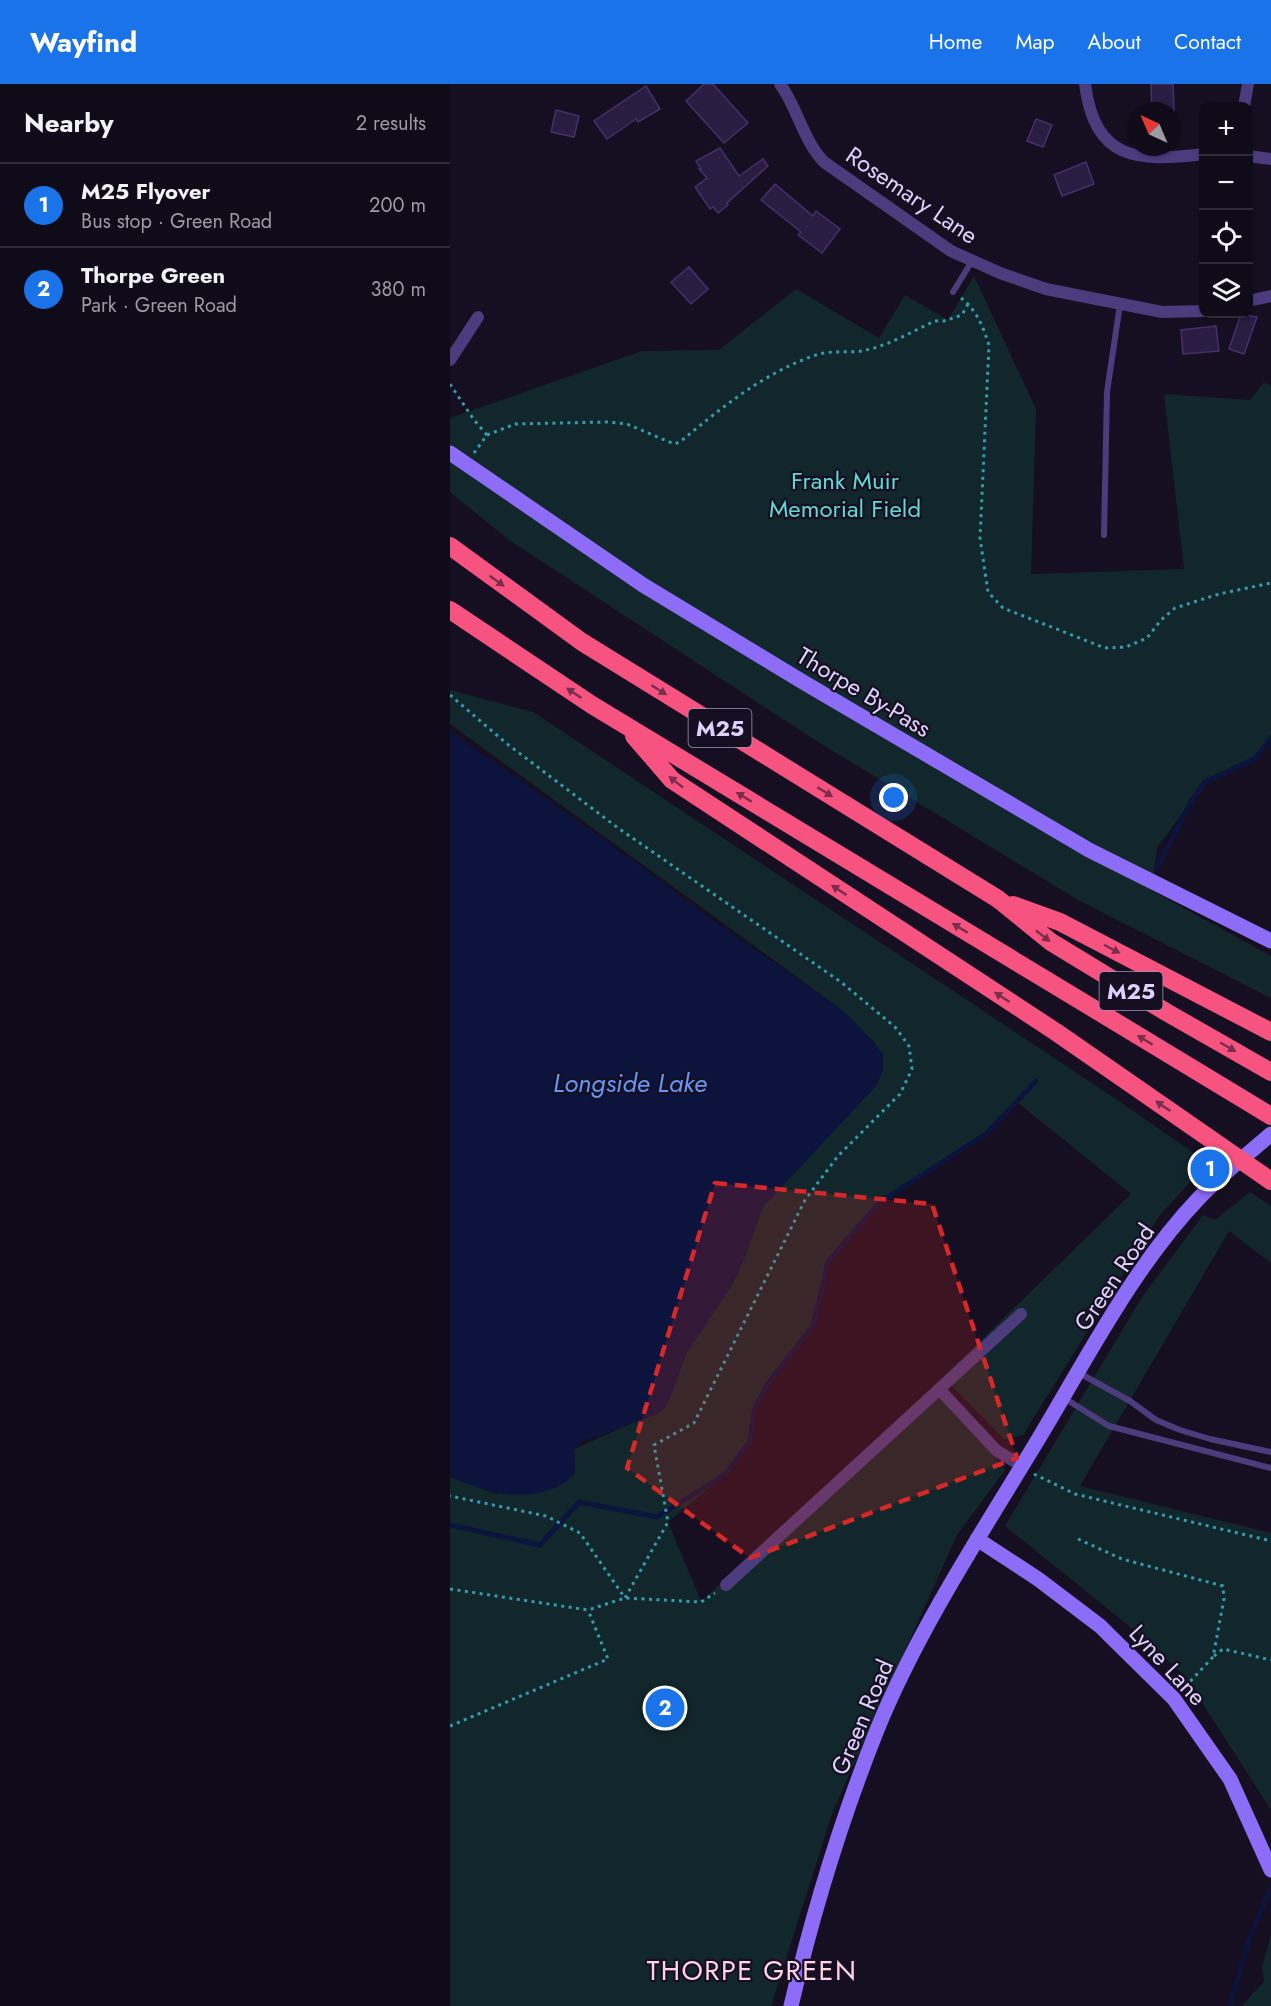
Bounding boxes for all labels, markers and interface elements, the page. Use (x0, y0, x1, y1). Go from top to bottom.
text: Wayfind (30, 22, 137, 63)
text: Home (929, 27, 982, 57)
text: Map (1015, 27, 1055, 57)
text: About (1088, 27, 1141, 57)
text: Contact (1174, 27, 1241, 57)
north arrow (1127, 102, 1181, 156)
map controls (1199, 102, 1253, 318)
button: + (1199, 102, 1253, 156)
text: Nearby (24, 104, 113, 142)
text: 2 results (356, 109, 426, 138)
street label: Rosemary Lane (839, 138, 985, 252)
button: − (1199, 156, 1253, 210)
text: M25 Flyover (81, 175, 211, 207)
text: 1 (38, 191, 49, 220)
text: 200 m (369, 191, 426, 220)
text: Bus stop · Green Road (81, 207, 272, 236)
button: locate (1199, 210, 1253, 264)
text: Thorpe Green (81, 259, 225, 291)
button: layers (1199, 264, 1253, 318)
text: 2 (37, 275, 50, 304)
text: 380 m (371, 275, 426, 304)
text: Park · Green Road (81, 291, 237, 320)
park label: Frank Muir Memorial Field (769, 463, 921, 526)
one-way arrow (489, 575, 505, 587)
street label: Thorpe By-Pass (790, 638, 938, 746)
one-way arrow (651, 684, 667, 695)
one-way arrow (565, 687, 582, 698)
road number: M25 (688, 709, 752, 747)
one-way arrow (668, 776, 684, 789)
your location (879, 783, 908, 812)
one-way arrow (817, 787, 833, 798)
one-way arrow (736, 791, 752, 802)
one-way arrow (831, 884, 847, 895)
one-way arrow (952, 922, 968, 933)
one-way arrow (1036, 929, 1051, 941)
one-way arrow (1103, 944, 1120, 954)
road number: M25 (1100, 972, 1162, 1010)
one-way arrow (994, 991, 1010, 1002)
one-way arrow (1137, 1034, 1153, 1045)
one-way arrow (1220, 1042, 1237, 1052)
water label: Longside Lake (553, 1064, 707, 1102)
one-way arrow (1155, 1101, 1171, 1112)
pin: 1 (1190, 1146, 1230, 1192)
street label: Green Road (1065, 1216, 1163, 1338)
street label: Lyne Lane (1121, 1617, 1215, 1713)
street label: Green Road (822, 1654, 902, 1780)
pin: 2 (646, 1686, 684, 1730)
district label: THORPE GREEN (647, 1951, 857, 1990)

